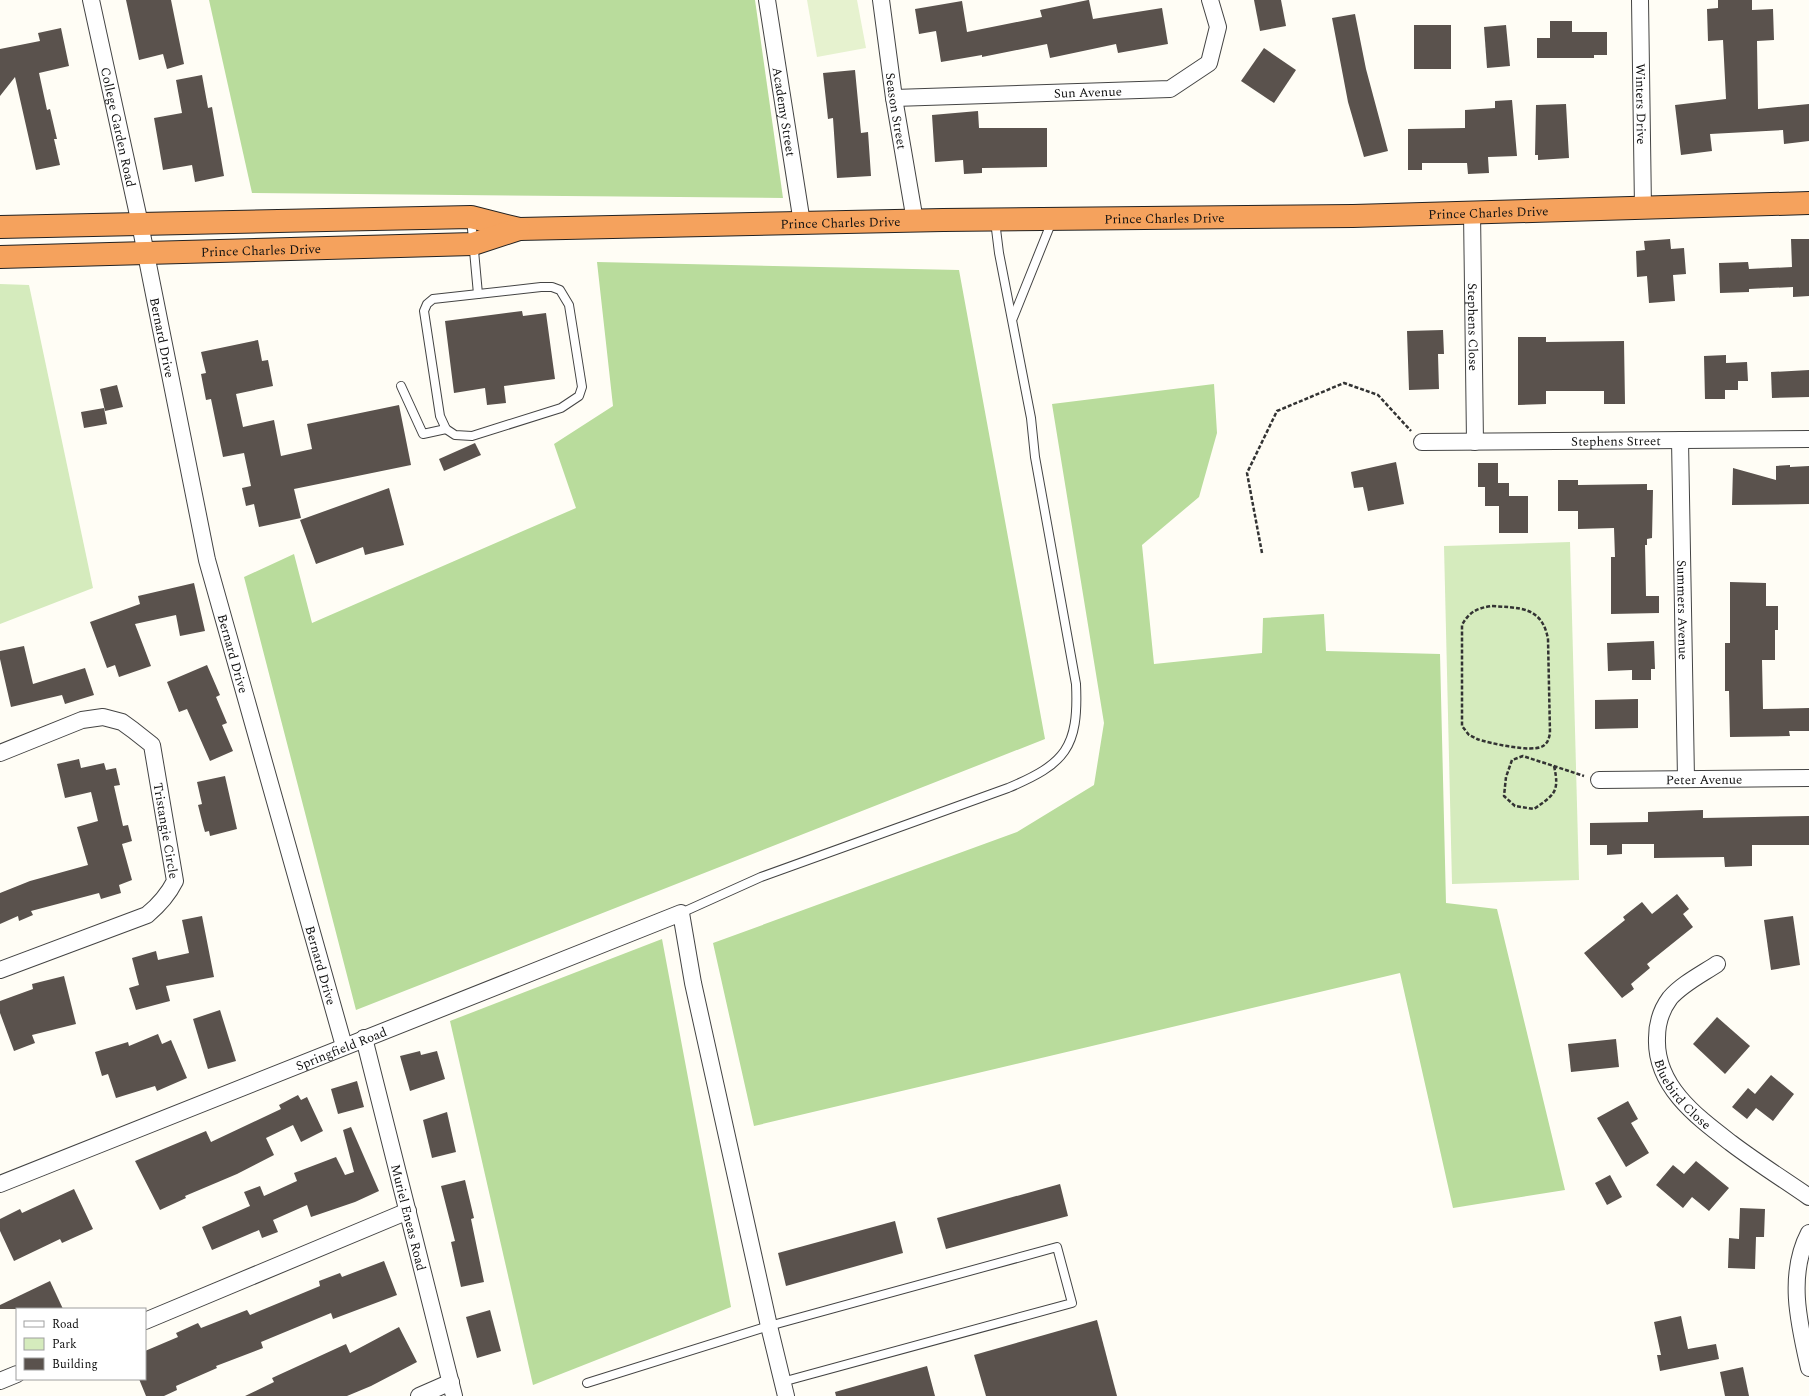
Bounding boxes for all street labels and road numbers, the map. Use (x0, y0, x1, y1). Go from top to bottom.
street label: Winters Drive (1630, 63, 1651, 145)
street label: College Garden Road (95, 65, 141, 189)
street label: Academy Street (767, 66, 800, 158)
street label: Season Street (880, 71, 912, 151)
street label: Sun Avenue (1054, 82, 1122, 104)
street label: Prince Charles Drive (1428, 201, 1549, 225)
street label: Prince Charles Drive (1104, 208, 1224, 229)
street label: Prince Charles Drive (780, 212, 901, 234)
street label: Prince Charles Drive (201, 239, 321, 262)
street label: Stephens Close (1462, 283, 1483, 371)
street label: Bernard Drive (144, 296, 179, 380)
street label: Stephens Street (1571, 431, 1661, 452)
street label: Summers Avenue (1671, 560, 1693, 660)
street label: Bernard Drive (212, 612, 253, 696)
street label: Peter Avenue (1666, 770, 1742, 790)
street label: Tristangie Circle (148, 781, 183, 881)
street label: Bernard Drive (300, 924, 341, 1008)
street label: Springfield Road (293, 1022, 390, 1076)
street label: Bluebird Close (1648, 1057, 1715, 1135)
street label: Muriel Eneas Road (385, 1162, 431, 1273)

